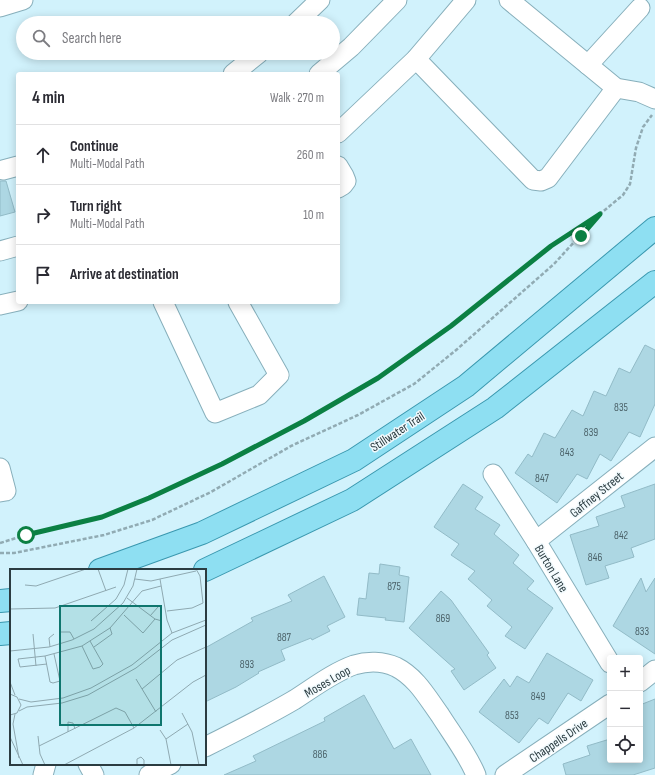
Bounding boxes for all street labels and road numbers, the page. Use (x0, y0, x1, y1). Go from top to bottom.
street label: Stillwater Trail (367, 408, 428, 455)
street label: Gaffney Street (567, 468, 627, 521)
street label: Burton Lane (531, 542, 572, 595)
street label: Moses Loop (302, 662, 353, 701)
street label: Chappells Drive (526, 715, 591, 766)

